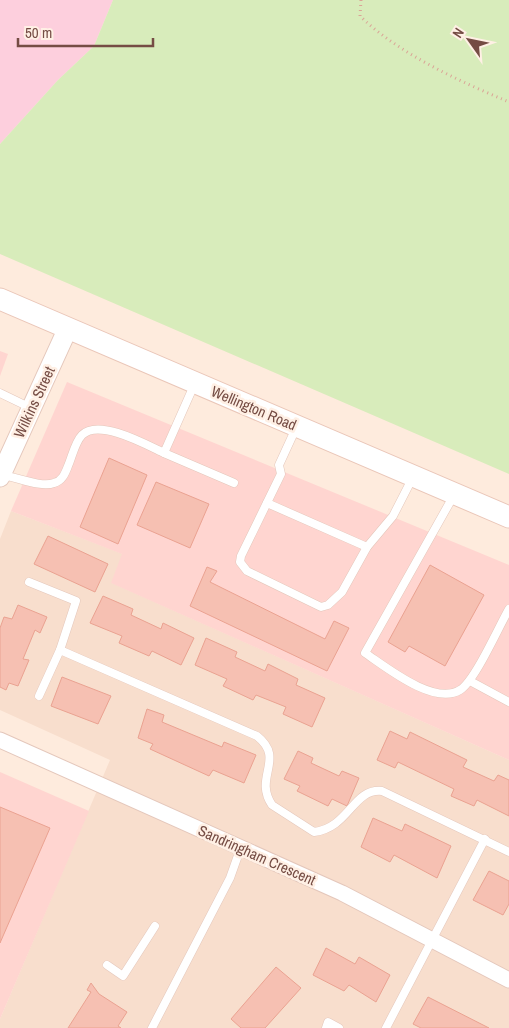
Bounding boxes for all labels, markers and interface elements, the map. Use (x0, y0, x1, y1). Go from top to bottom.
scale bar (18, 15, 152, 47)
north arrow (444, 15, 494, 65)
text: 50 m (25, 22, 52, 43)
text: N (448, 25, 468, 41)
street label: Wilkins Street (8, 362, 60, 441)
street label: Wellington Road (208, 381, 300, 435)
street label: Sandringham Crescent (195, 820, 320, 891)

